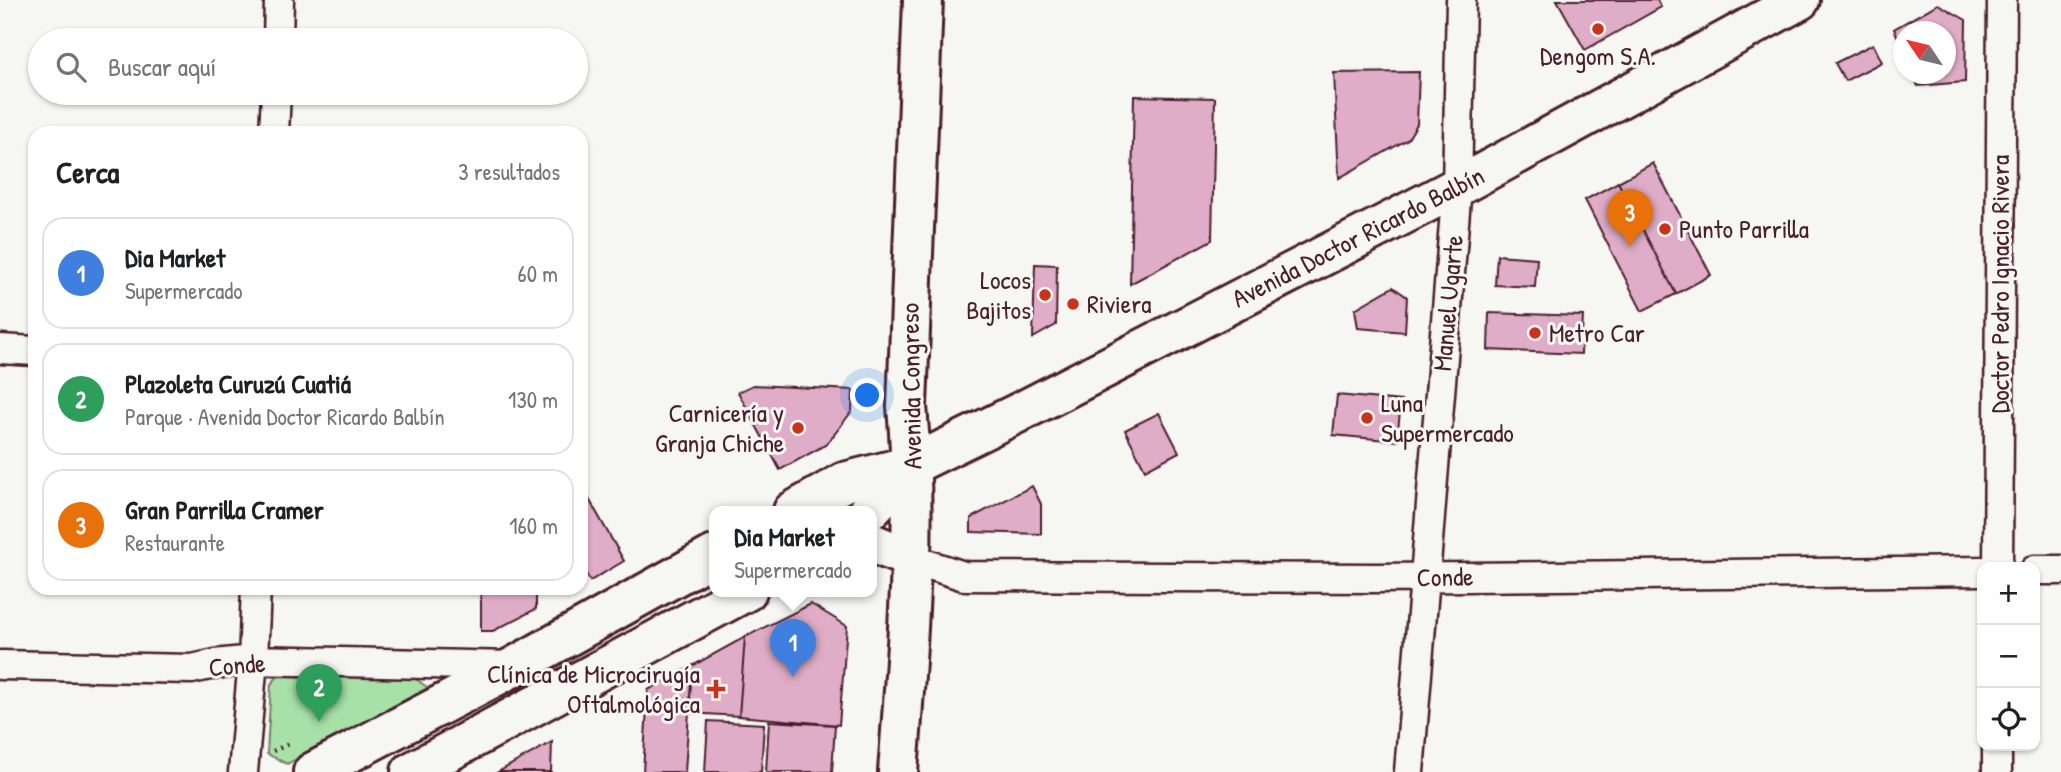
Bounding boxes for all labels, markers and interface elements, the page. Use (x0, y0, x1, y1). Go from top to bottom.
marker: Dengom S.A. (1590, 21, 1606, 37)
north arrow (1893, 21, 1956, 84)
search box (28, 28, 588, 105)
place label: Dengom S.A. (1540, 38, 1656, 73)
icon: search (52, 48, 90, 86)
text: Buscar aquí (108, 49, 216, 84)
text: Cerca (56, 152, 119, 192)
street label: Doctor Pedro Ignacio Rivera (1982, 155, 2017, 413)
text: 3 resultados (458, 156, 560, 187)
street label: Avenida Doctor Ricardo Balbín (1226, 158, 1490, 315)
pin: 3 (1607, 189, 1653, 247)
place label: Punto Parrilla (1679, 211, 1809, 246)
marker: Punto Parrilla (1657, 221, 1673, 237)
street label: Manuel Ugarte (1424, 233, 1471, 372)
text: Dia Market (125, 240, 225, 275)
text: 1 (77, 258, 85, 289)
text: 60 m (518, 258, 558, 289)
place label: Locos Bajitos (966, 262, 1031, 327)
text: Supermercado (125, 275, 242, 306)
place label: Riviera (1087, 286, 1151, 321)
marker: Locos Bajitos (1037, 287, 1053, 303)
marker: Riviera (1065, 296, 1081, 312)
street label: Avenida Congreso (892, 303, 929, 469)
place label: Metro Car (1549, 315, 1645, 350)
marker: Metro Car (1527, 325, 1543, 341)
text: Plazoleta Curuzú Cuatiá (125, 366, 351, 401)
your location (850, 378, 884, 412)
text: 2 (76, 384, 86, 415)
text: 130 m (508, 384, 558, 415)
place label: Luna Supermercado (1381, 385, 1514, 450)
place label: Carnicería y Granja Chiche (655, 395, 784, 460)
text: Parque · Avenida Doctor Ricardo Balbín (125, 401, 445, 432)
marker: Luna Supermercado (1359, 410, 1375, 426)
marker: Carnicería y Granja Chiche (790, 420, 806, 436)
text: Gran Parrilla Cramer (125, 492, 324, 527)
popup (709, 506, 877, 597)
text: 3 (76, 510, 86, 541)
text: 160 m (509, 510, 558, 541)
text: Dia Market (734, 519, 834, 554)
text: Restaurante (125, 527, 225, 558)
text: Supermercado (734, 554, 852, 585)
street label: Conde (1416, 559, 1474, 594)
map controls (1977, 562, 2040, 751)
button: + (1977, 562, 2040, 625)
pin: 1 (770, 619, 816, 677)
button: − (1977, 625, 2040, 688)
street label: Conde (207, 645, 267, 684)
place label: Clínica de Microcirugía Oftalmológica (487, 656, 700, 721)
pin: 2 (296, 664, 342, 722)
marker: Clínica de Microcirugía Oftalmológica (706, 679, 726, 699)
button: locate (1977, 688, 2040, 751)

